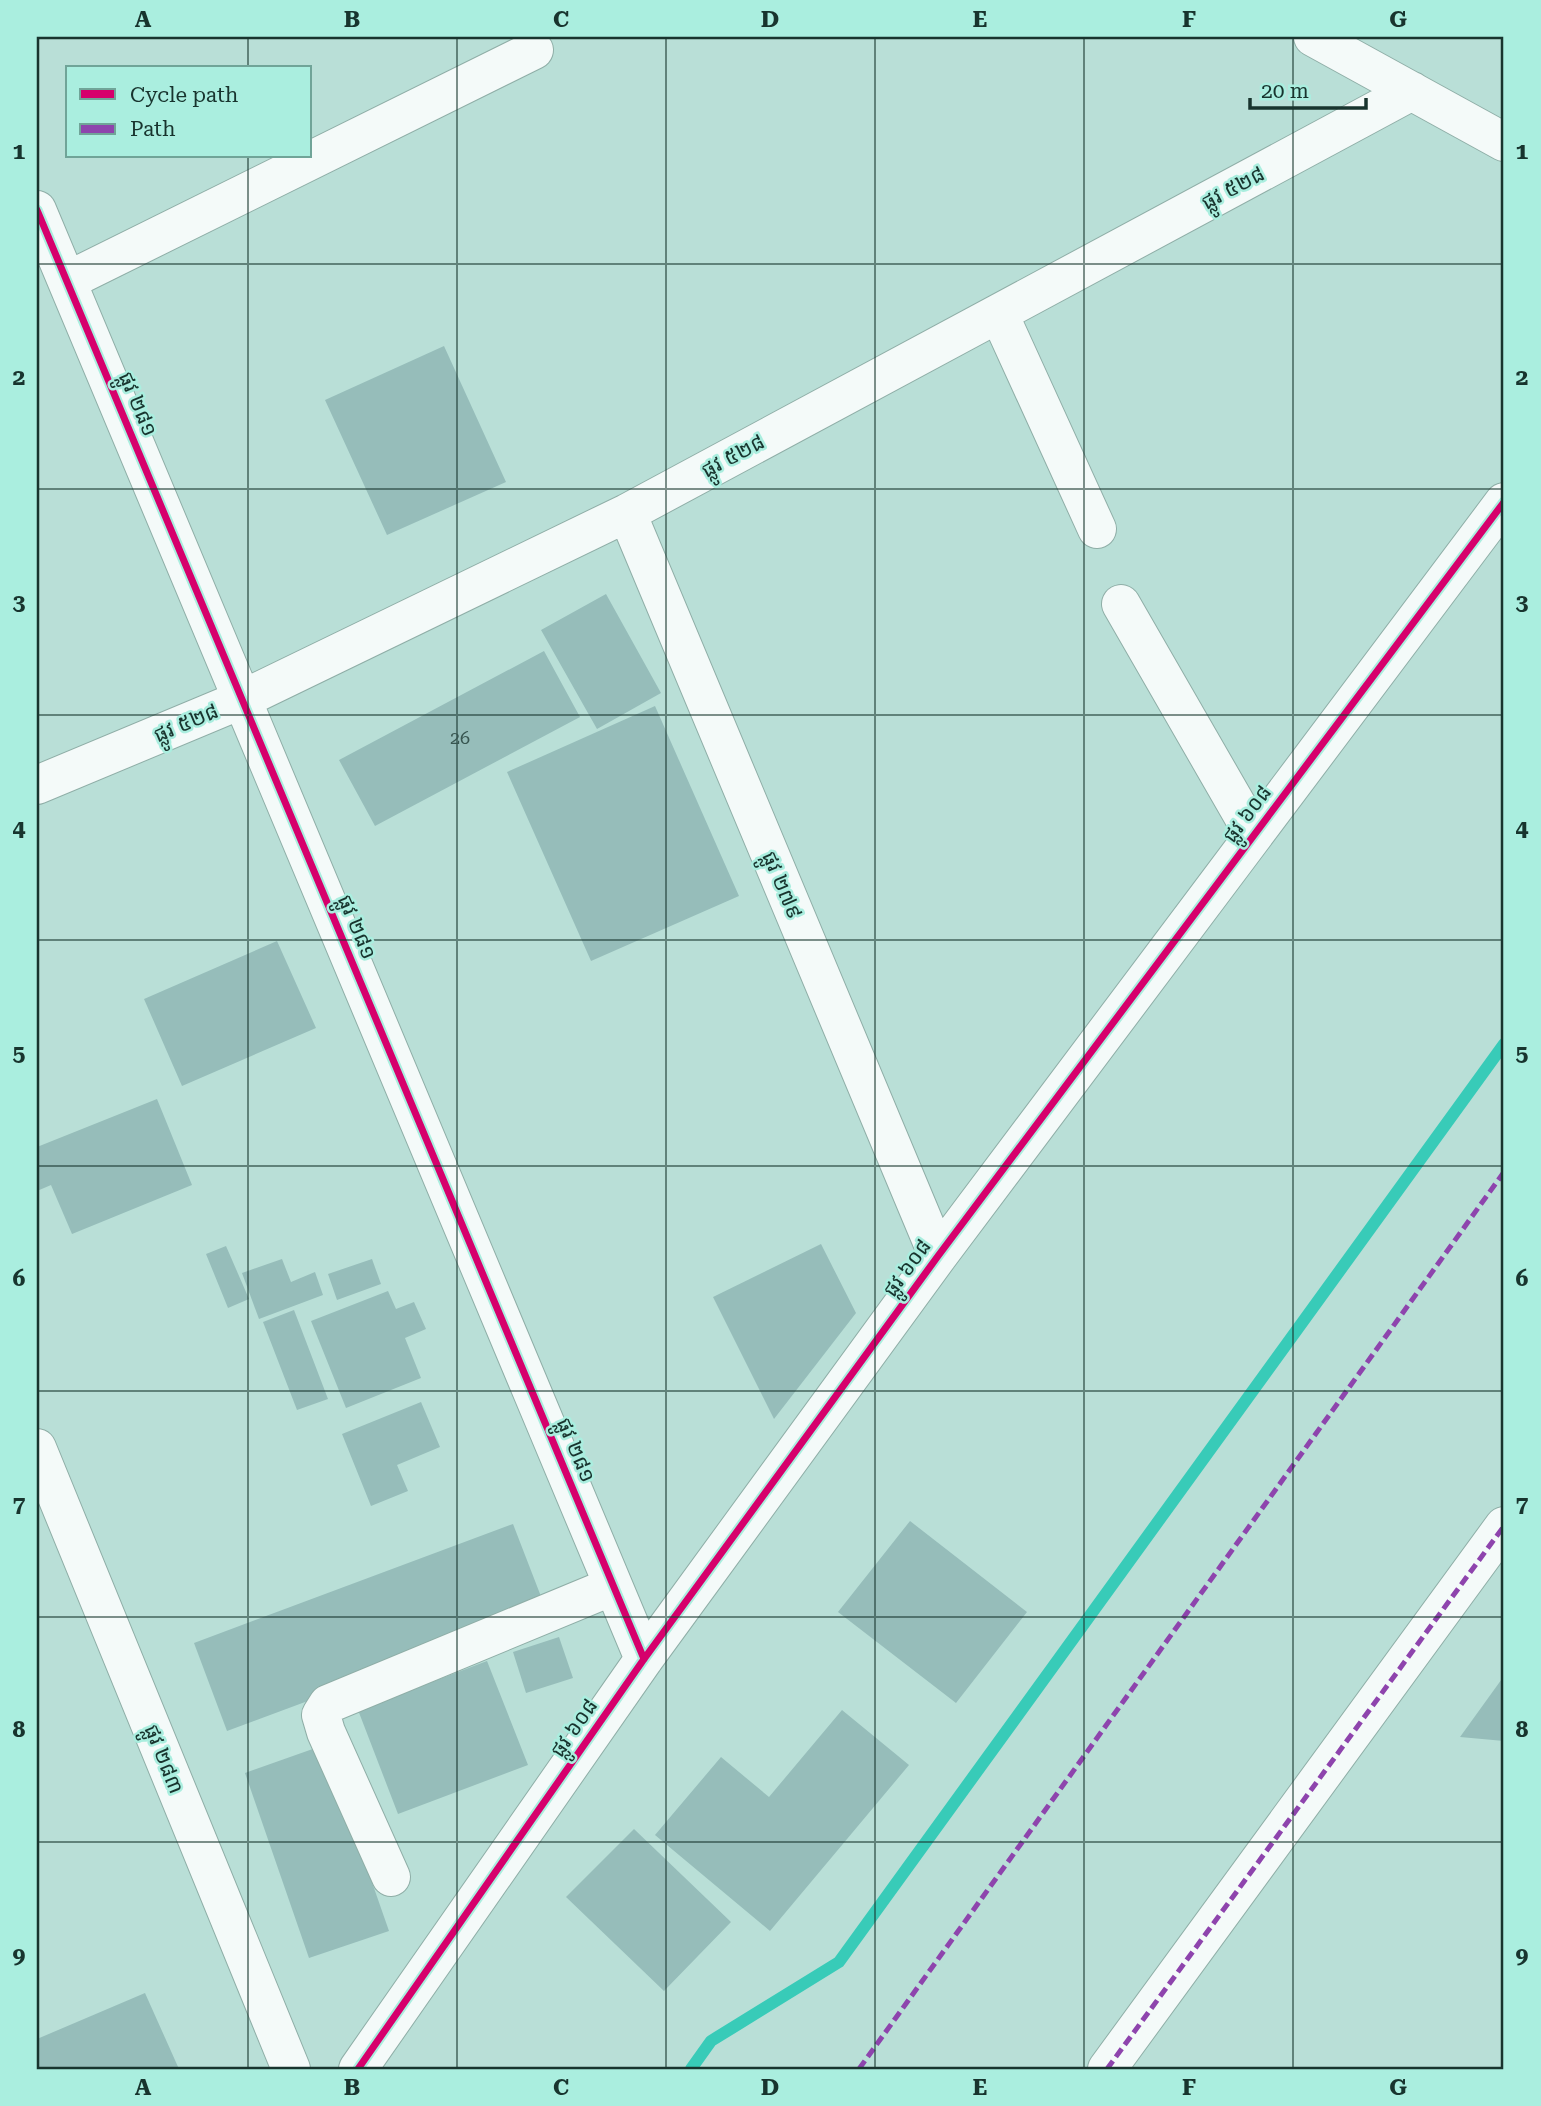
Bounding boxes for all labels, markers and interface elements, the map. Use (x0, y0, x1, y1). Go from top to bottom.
text: A (135, 6, 152, 33)
text: B (344, 6, 360, 33)
text: C (553, 6, 569, 33)
text: D (761, 6, 779, 33)
text: E (973, 6, 987, 33)
text: F (1182, 6, 1196, 33)
text: G (1389, 6, 1407, 33)
legend (66, 66, 312, 158)
scale bar (1250, 66, 1366, 110)
text: 20 m (1261, 79, 1309, 103)
text: Cycle path (130, 83, 239, 107)
text: Path (130, 117, 176, 141)
text: 1 (13, 138, 26, 165)
text: 1 (1516, 138, 1529, 165)
street label: ផ្លូវ ៥២៨ (1197, 161, 1272, 221)
text: 2 (13, 364, 25, 391)
text: 2 (1516, 364, 1528, 391)
street label: ផ្លូវ ២៨១ (107, 368, 162, 443)
street label: ផ្លូវ ៥២៨ (697, 429, 772, 489)
text: 3 (13, 589, 26, 616)
text: 3 (1516, 589, 1529, 616)
street label: ផ្លូវ ៥២៨ (150, 699, 225, 754)
house number: 26 (450, 727, 470, 748)
street label: ផ្លូវ ៦០៨ (1218, 781, 1282, 852)
text: 4 (13, 815, 26, 842)
text: 4 (1516, 815, 1529, 842)
street label: ផ្លូវ ២៧៩ (750, 848, 807, 925)
street label: ផ្លូវ ២៨១ (326, 891, 381, 966)
text: 5 (13, 1040, 26, 1067)
text: 5 (1516, 1040, 1529, 1067)
street label: ផ្លូវ ៦០៨ (878, 1234, 942, 1306)
text: 6 (13, 1265, 26, 1292)
text: 6 (1516, 1265, 1529, 1292)
street label: ផ្លូវ ២៨១ (545, 1414, 600, 1489)
text: 7 (13, 1491, 26, 1518)
text: 7 (1516, 1491, 1529, 1518)
street label: ផ្លូវ ៦០៨ (545, 1694, 609, 1766)
text: 8 (13, 1716, 26, 1743)
text: 8 (1516, 1716, 1529, 1743)
street label: ផ្លូវ ២៨៣ (133, 1721, 189, 1800)
text: 9 (13, 1942, 26, 1969)
text: 9 (1516, 1942, 1529, 1969)
text: A (135, 2074, 152, 2101)
text: B (344, 2074, 360, 2101)
text: C (553, 2074, 569, 2101)
text: D (761, 2074, 779, 2101)
text: E (973, 2074, 987, 2101)
text: F (1182, 2074, 1196, 2101)
text: G (1389, 2074, 1407, 2101)

